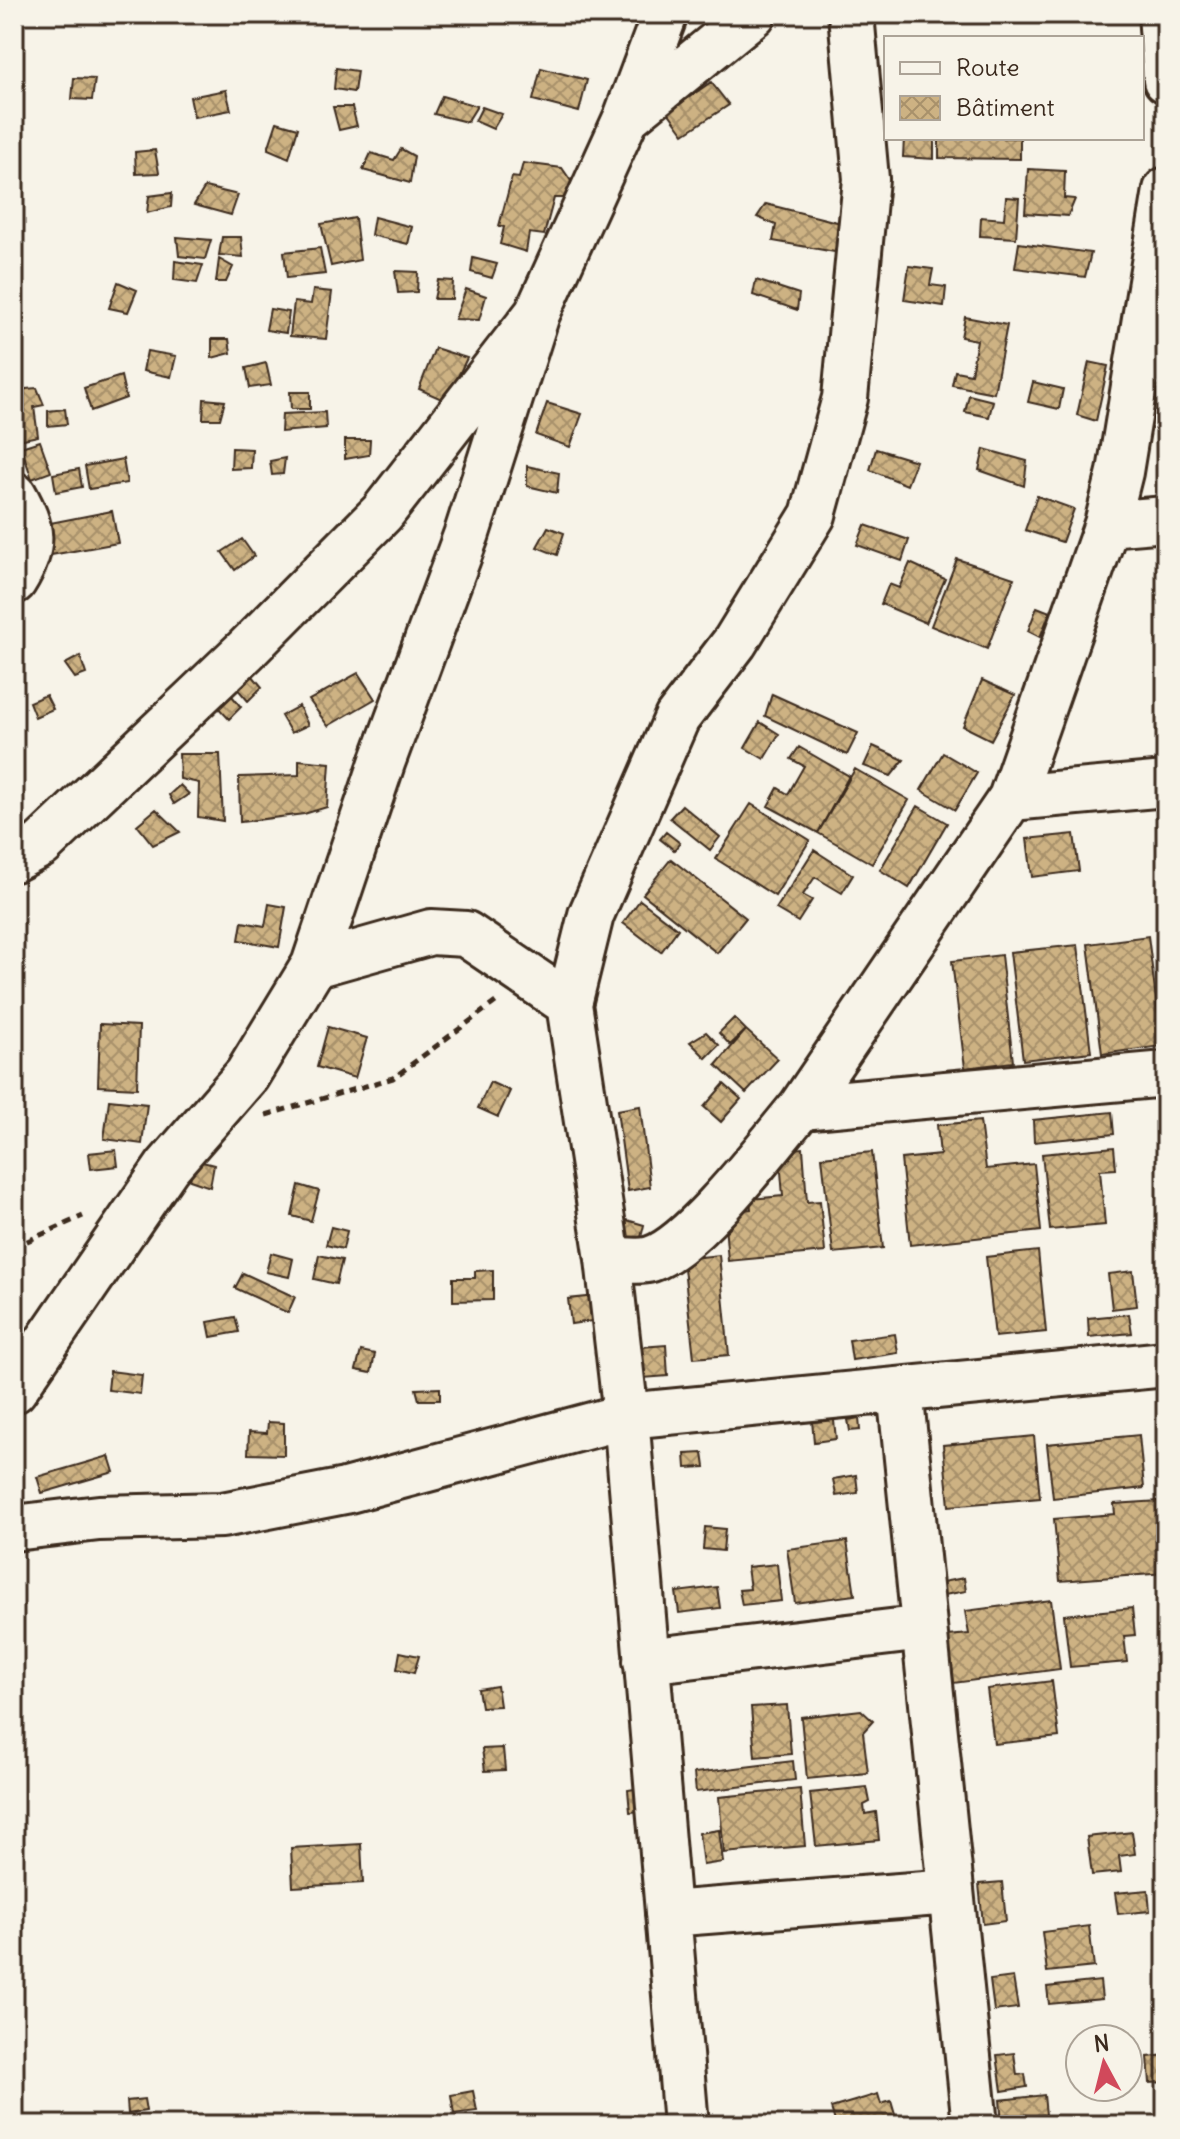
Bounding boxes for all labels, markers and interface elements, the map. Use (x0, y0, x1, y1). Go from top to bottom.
legend (884, 36, 1144, 140)
text: Route (956, 52, 1019, 82)
text: Bâtiment (956, 92, 1055, 122)
north arrow (1064, 2023, 1144, 2103)
text: N (1092, 2028, 1111, 2058)

